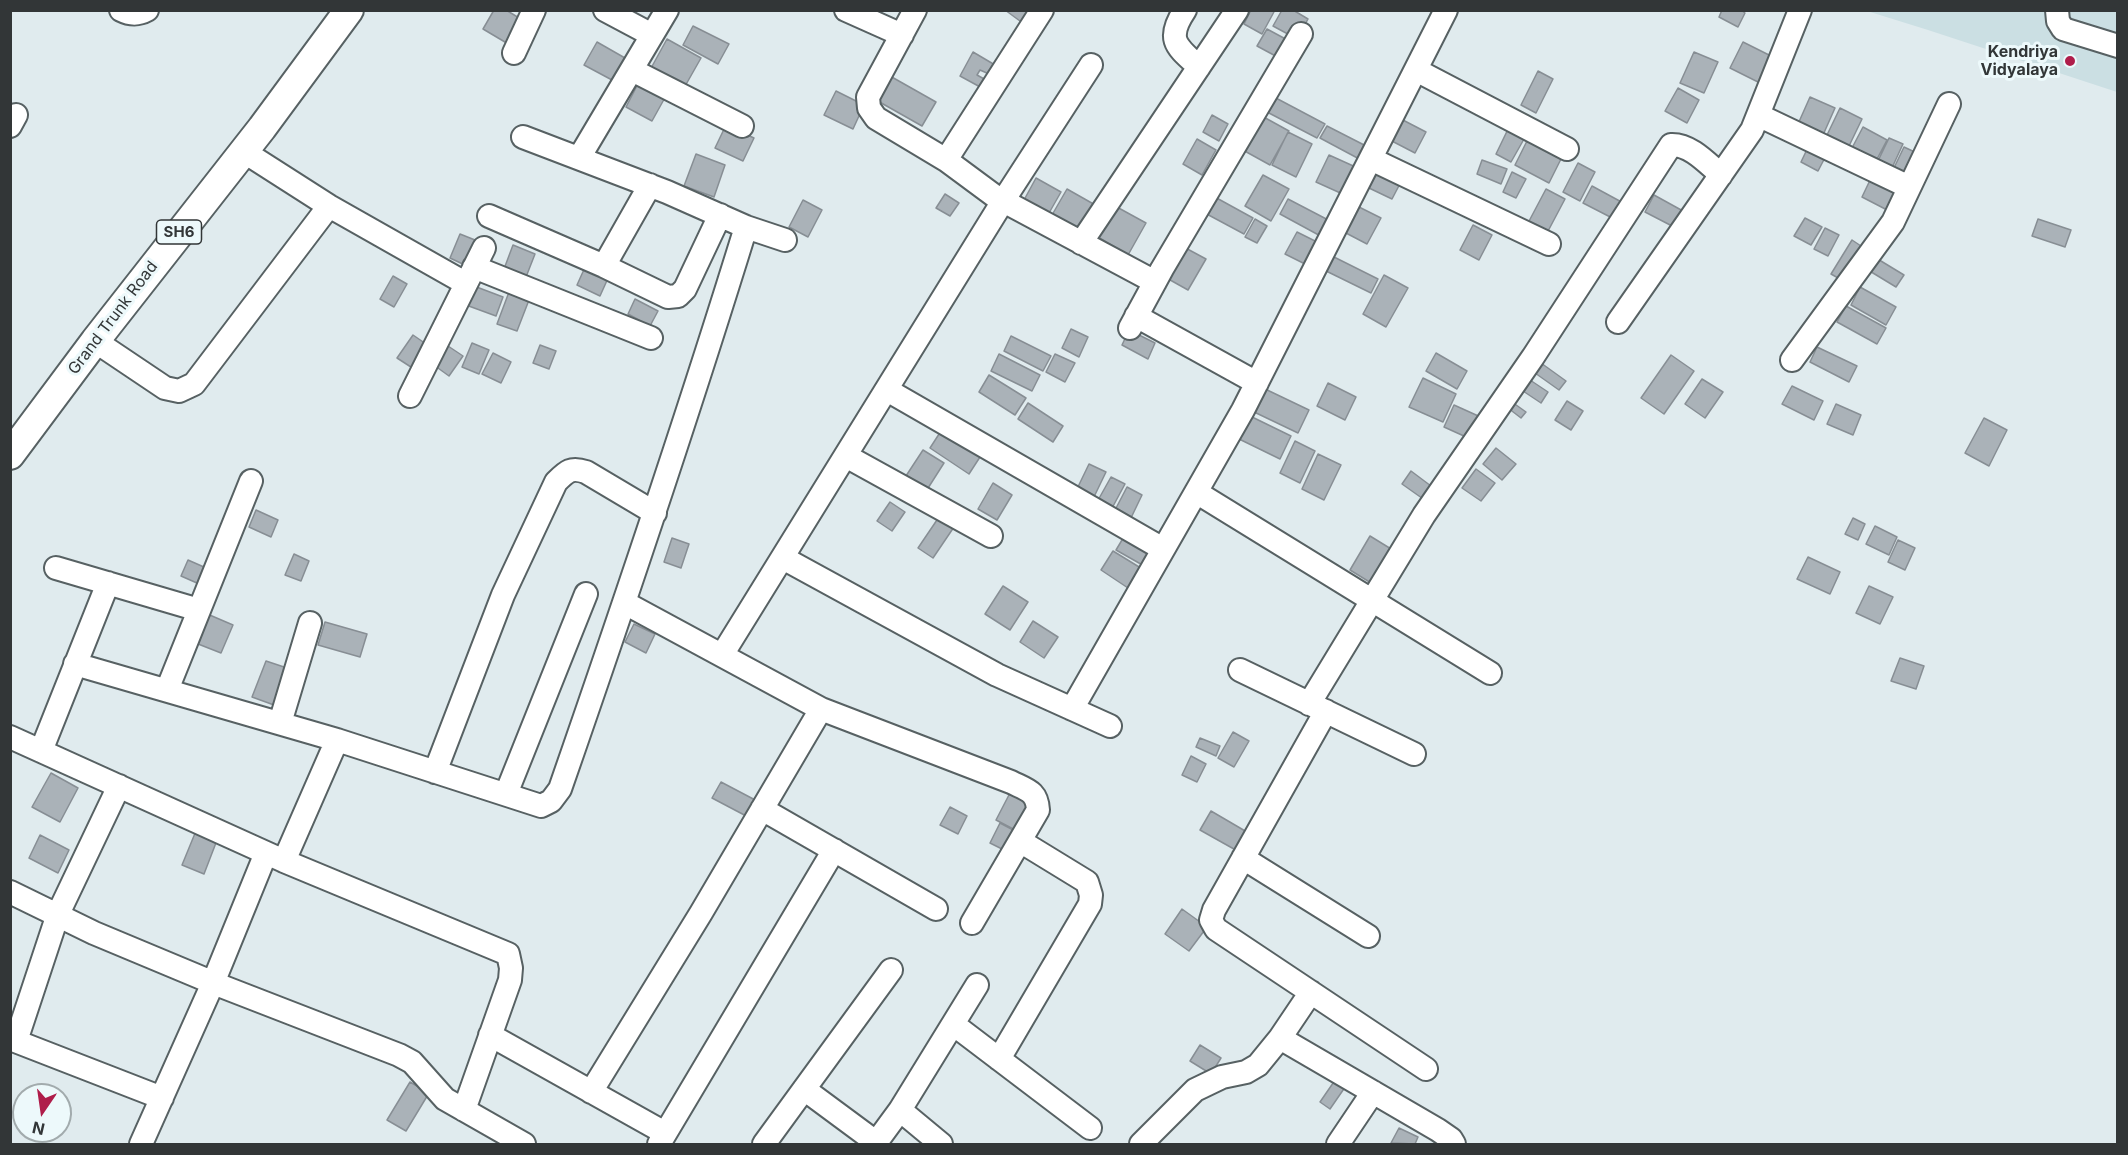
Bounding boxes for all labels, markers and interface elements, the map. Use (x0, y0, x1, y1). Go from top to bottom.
place label: Kendriya Vidyalaya (1981, 42, 2058, 80)
marker: Kendriya Vidyalaya (2063, 54, 2077, 68)
road number: SH6 (156, 220, 201, 244)
street label: Grand Trunk Road (64, 258, 162, 378)
north arrow (12, 1083, 72, 1143)
text: N (30, 1117, 47, 1140)

